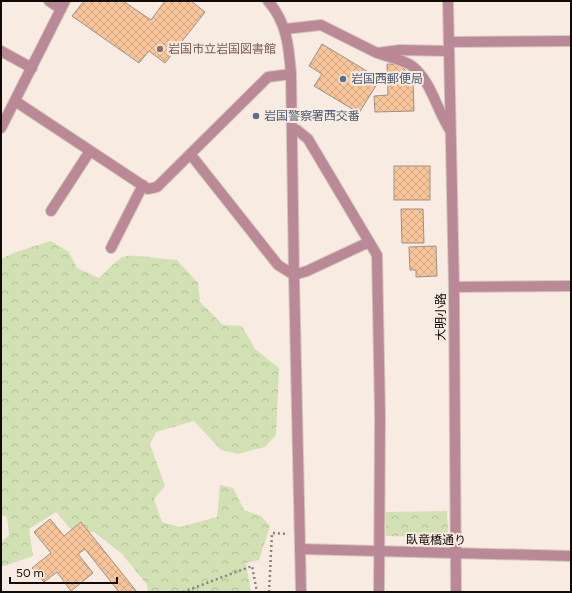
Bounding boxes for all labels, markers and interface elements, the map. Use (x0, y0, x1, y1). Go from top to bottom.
place label: 岩国市立岩国図書館 (168, 42, 276, 56)
marker: 岩国市立岩国図書館 (155, 44, 165, 54)
place label: 岩国西郵便局 (351, 72, 423, 86)
marker: 岩国西郵便局 (338, 74, 348, 84)
place label: 岩国警察署西交番 (264, 109, 360, 123)
marker: 岩国警察署西交番 (251, 111, 261, 121)
street label: 大明小路 (434, 293, 448, 341)
street label: 臥竜橋通り (406, 532, 466, 548)
scale bar (10, 559, 117, 585)
text: 50 m (16, 566, 44, 580)

